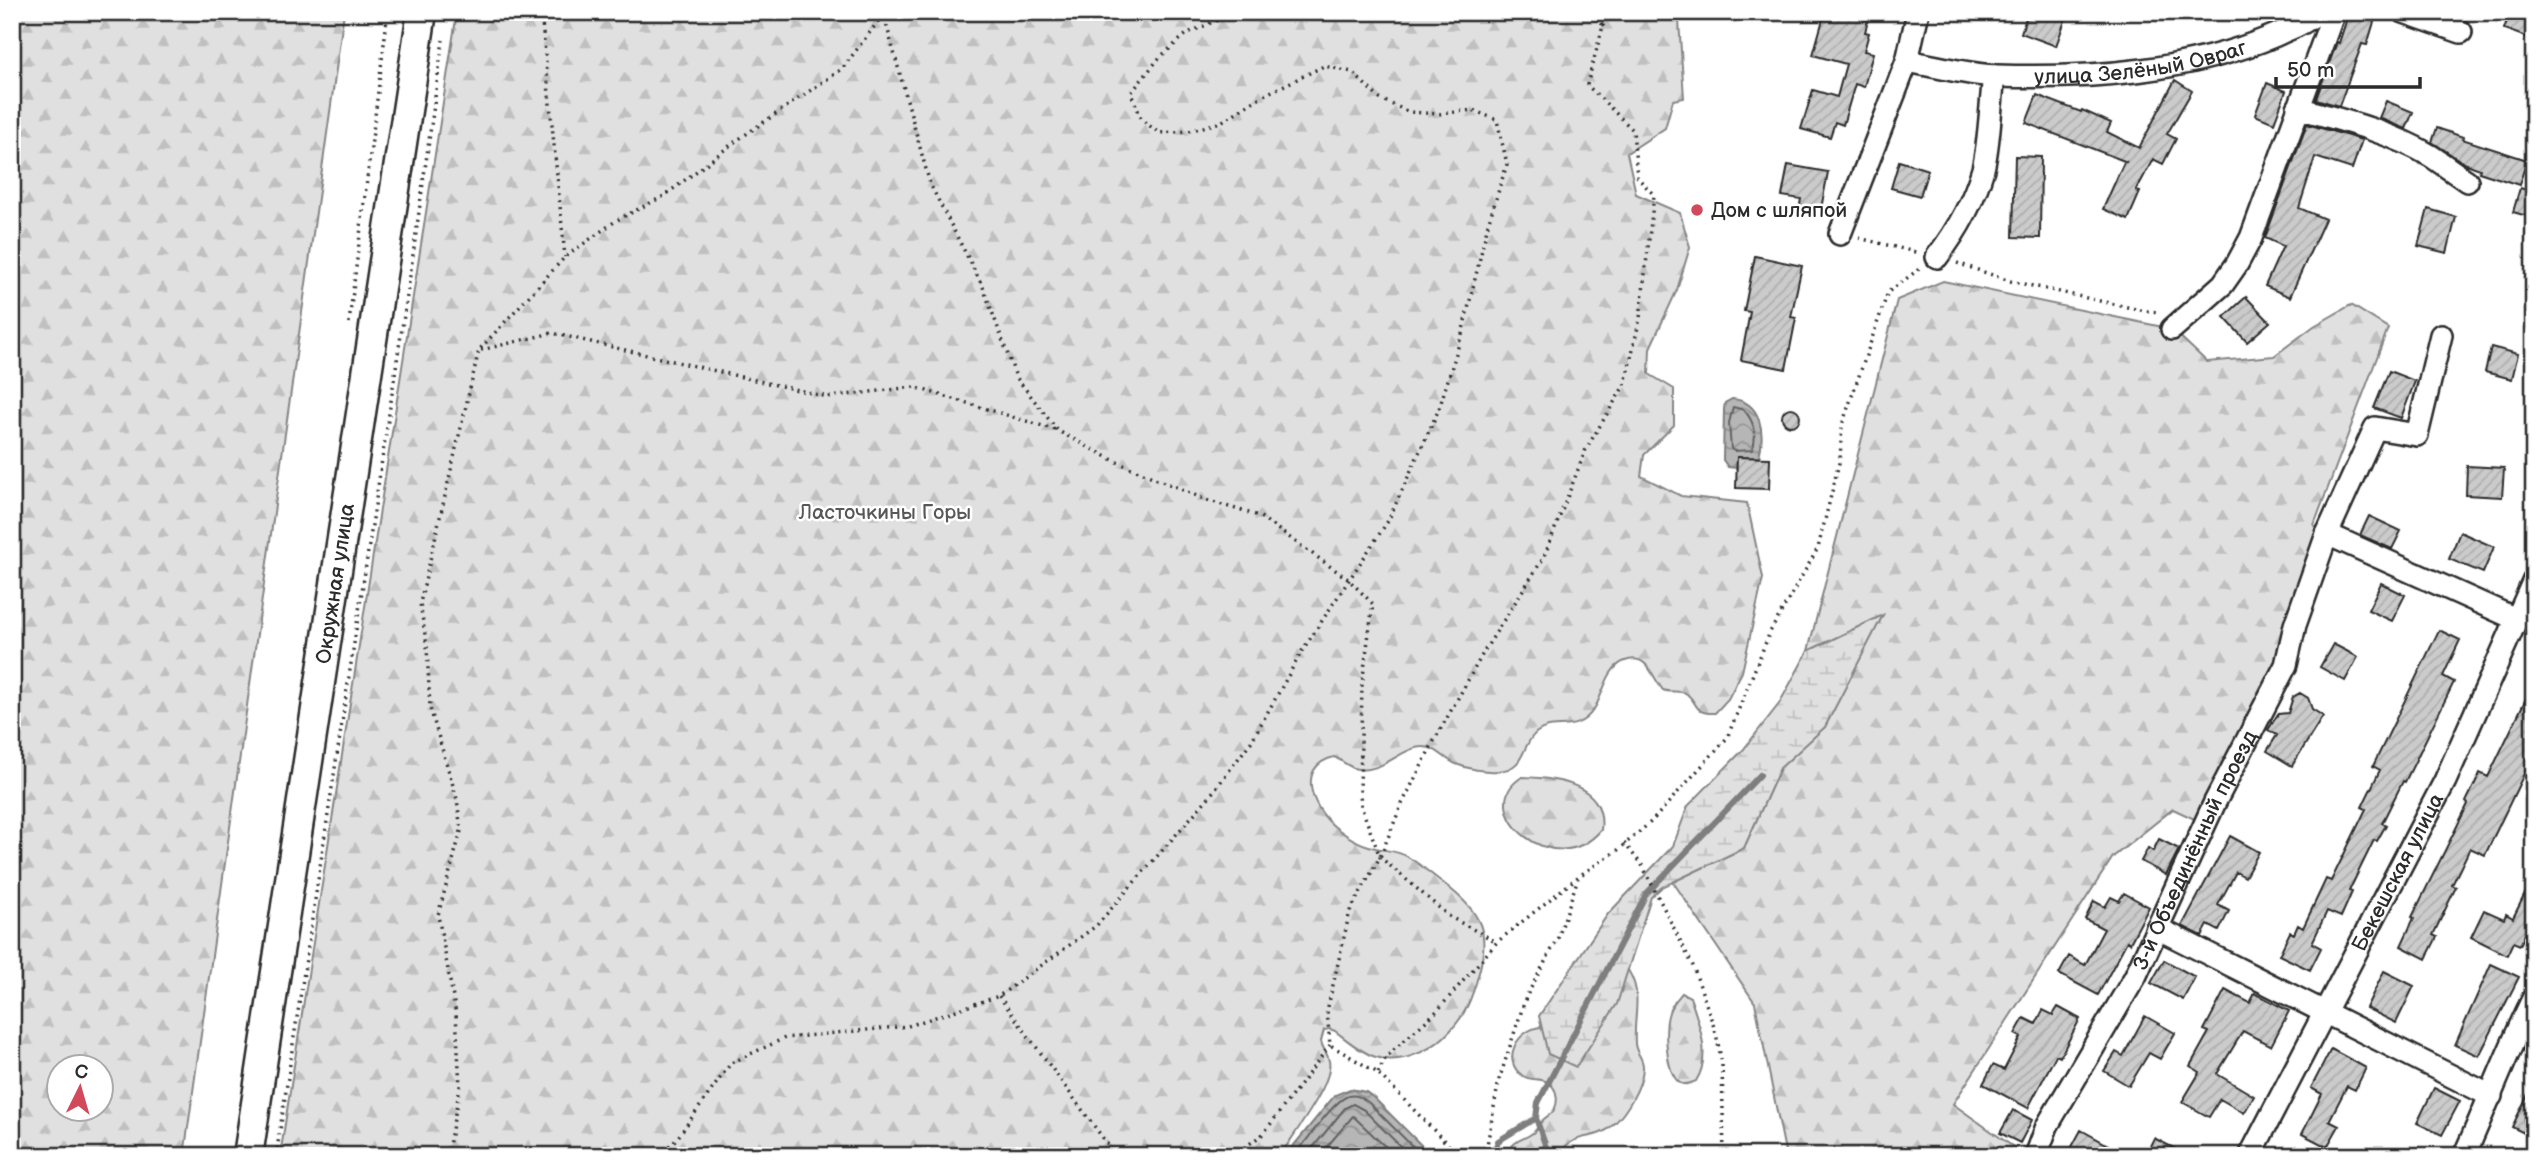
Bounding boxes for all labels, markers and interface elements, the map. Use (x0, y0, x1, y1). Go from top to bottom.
street label: улица Зелёный Овраг (2034, 35, 2250, 89)
scale bar (2276, 46, 2420, 90)
text: 50 m (2287, 58, 2334, 83)
place label: Дом с шляпой (1711, 198, 1847, 223)
marker: Дом с шляпой (1689, 202, 1705, 218)
park label: Ласточкины Горы (798, 500, 971, 525)
street label: Окружная улица (311, 501, 360, 666)
street label: 3-й Объединённый проезд (2127, 726, 2262, 974)
street label: Бекешская улица (2346, 788, 2449, 955)
north arrow (46, 1052, 116, 1122)
text: С (74, 1061, 89, 1085)

